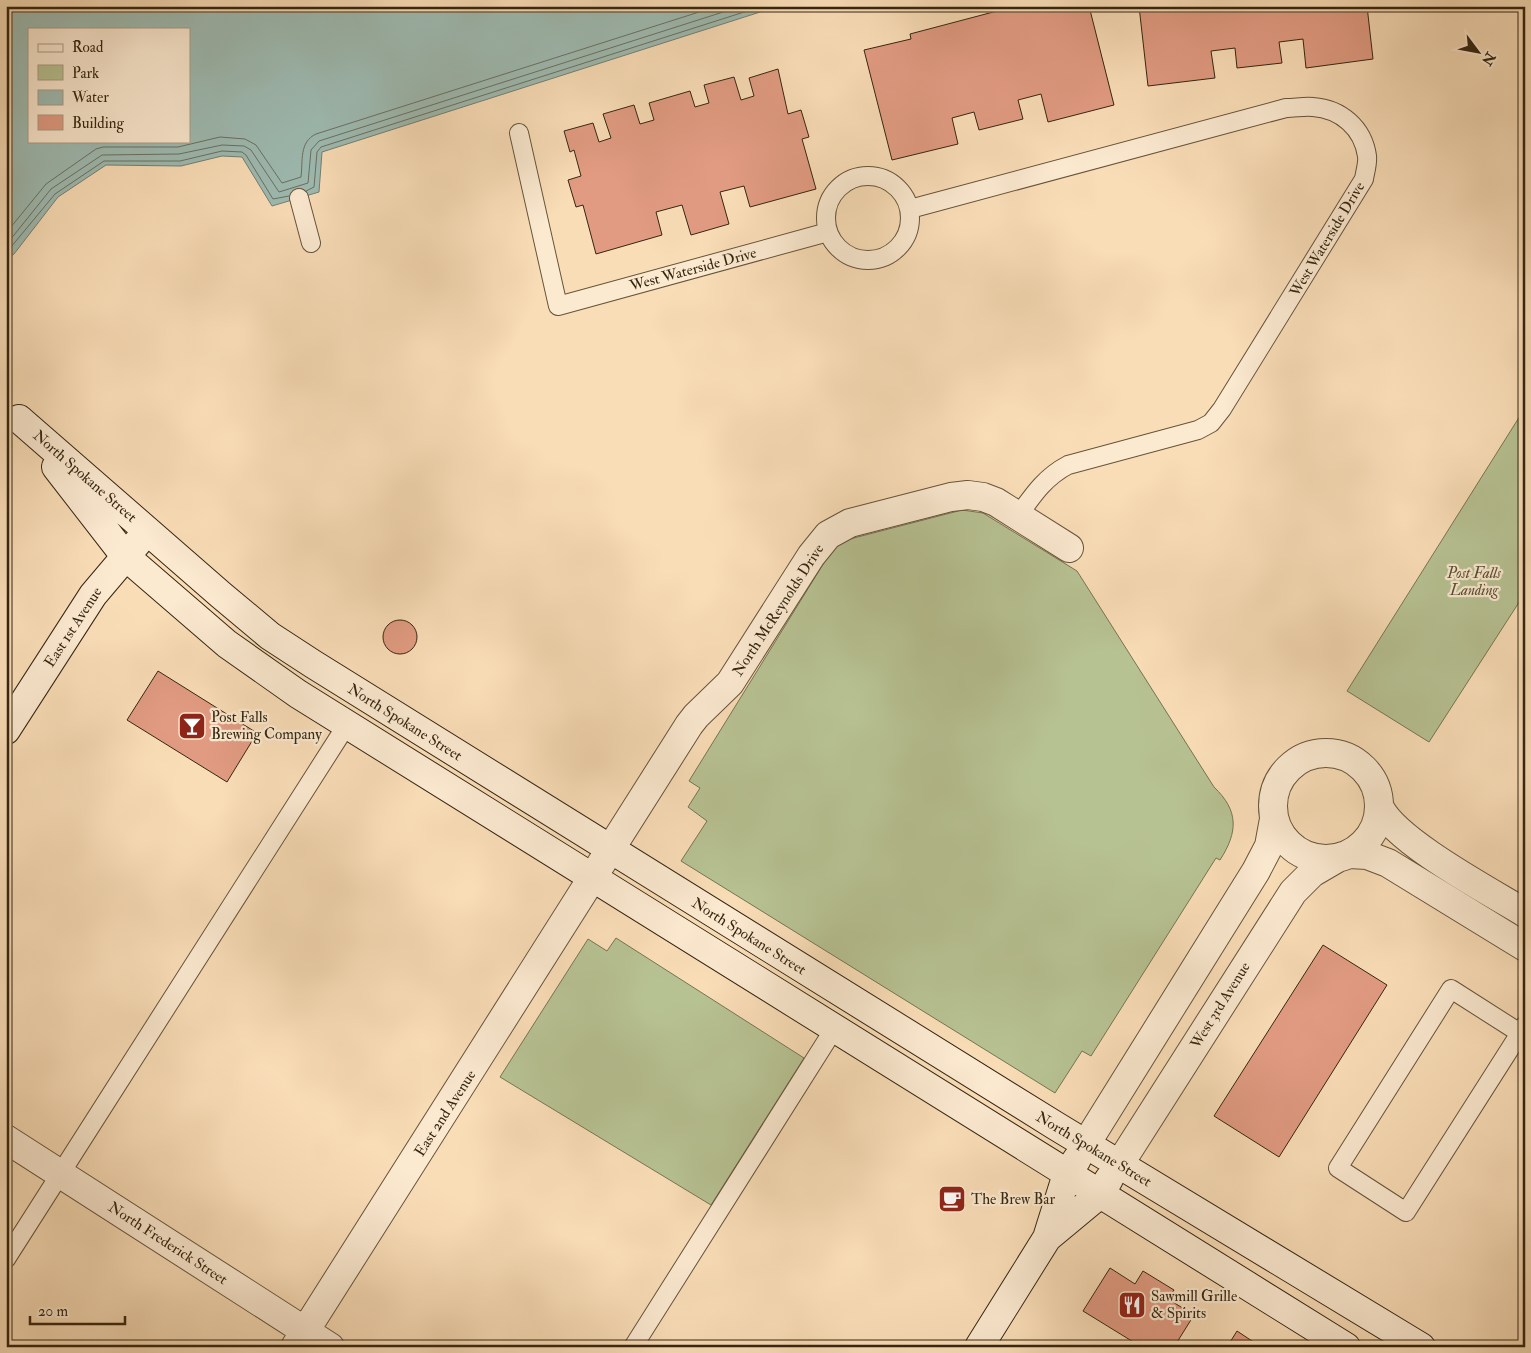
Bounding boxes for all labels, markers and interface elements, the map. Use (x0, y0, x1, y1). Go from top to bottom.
legend (28, 28, 190, 142)
north arrow (1454, 28, 1504, 78)
text: Road (72, 38, 104, 57)
text: N (1478, 48, 1500, 69)
text: Park (72, 64, 99, 83)
text: Water (71, 88, 109, 107)
text: Building (72, 114, 124, 133)
street label: West Waterside Drive (1285, 178, 1369, 301)
street label: West Waterside Drive (627, 243, 759, 296)
street label: North Spokane Street (28, 426, 141, 527)
street label: North McReynolds Drive (728, 540, 828, 680)
park label: Post Falls Landing (1446, 564, 1502, 600)
street label: East 1st Avenue (40, 583, 106, 671)
street label: North Spokane Street (343, 680, 466, 766)
place label: Post Falls Brewing Company (211, 708, 322, 745)
bar icon: Post Falls Brewing Company (177, 711, 207, 741)
street label: North Spokane Street (687, 894, 810, 980)
street label: West 3rd Avenue (1186, 958, 1255, 1053)
street label: East 2nd Avenue (410, 1066, 480, 1160)
street label: North Spokane Street (1032, 1107, 1155, 1192)
cafe icon: The Brew Bar (937, 1184, 967, 1214)
place label: The Brew Bar (971, 1190, 1055, 1209)
street label: North Frederick Street (105, 1198, 231, 1289)
place label: Sawmill Grille & Spirits (1151, 1287, 1237, 1324)
restaurant icon: Sawmill Grille & Spirits (1117, 1290, 1147, 1320)
scale bar (30, 1293, 125, 1325)
text: 20 m (38, 1302, 68, 1321)

